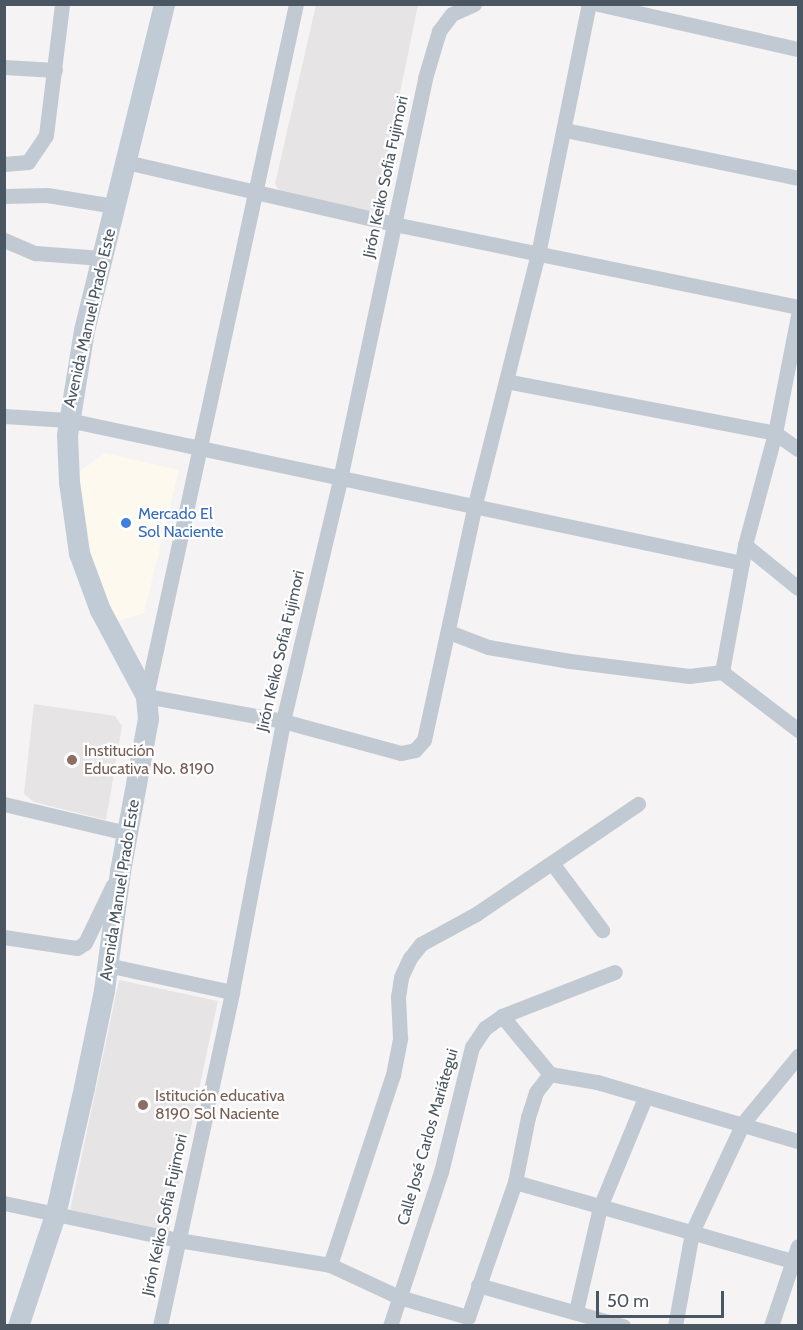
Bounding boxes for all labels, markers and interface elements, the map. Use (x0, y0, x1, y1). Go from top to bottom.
street label: Jirón Keiko Sofia Fujimori (359, 94, 413, 260)
street label: Avenida Manuel Prado Este (60, 227, 120, 409)
place label: Mercado El Sol Naciente (138, 504, 223, 542)
marker: Mercado El Sol Naciente (119, 516, 133, 530)
street label: Jirón Keiko Sofia Fujimori (253, 568, 309, 734)
place label: Institución Educativa No. 8190 (84, 741, 214, 779)
marker: Institución Educativa No. 8190 (65, 753, 79, 767)
street label: Avenida Manuel Prado Este (96, 798, 144, 982)
street label: Calle José Carlos Mariátegui (394, 1046, 462, 1228)
place label: Istitución educativa 8190 Sol Naciente (155, 1086, 285, 1124)
marker: Istitución educativa 8190 Sol Naciente (136, 1098, 150, 1112)
street label: Jirón Keiko Sofia Fujimori (138, 1132, 192, 1298)
scale bar (599, 1279, 726, 1317)
text: 50 m (607, 1290, 649, 1312)

